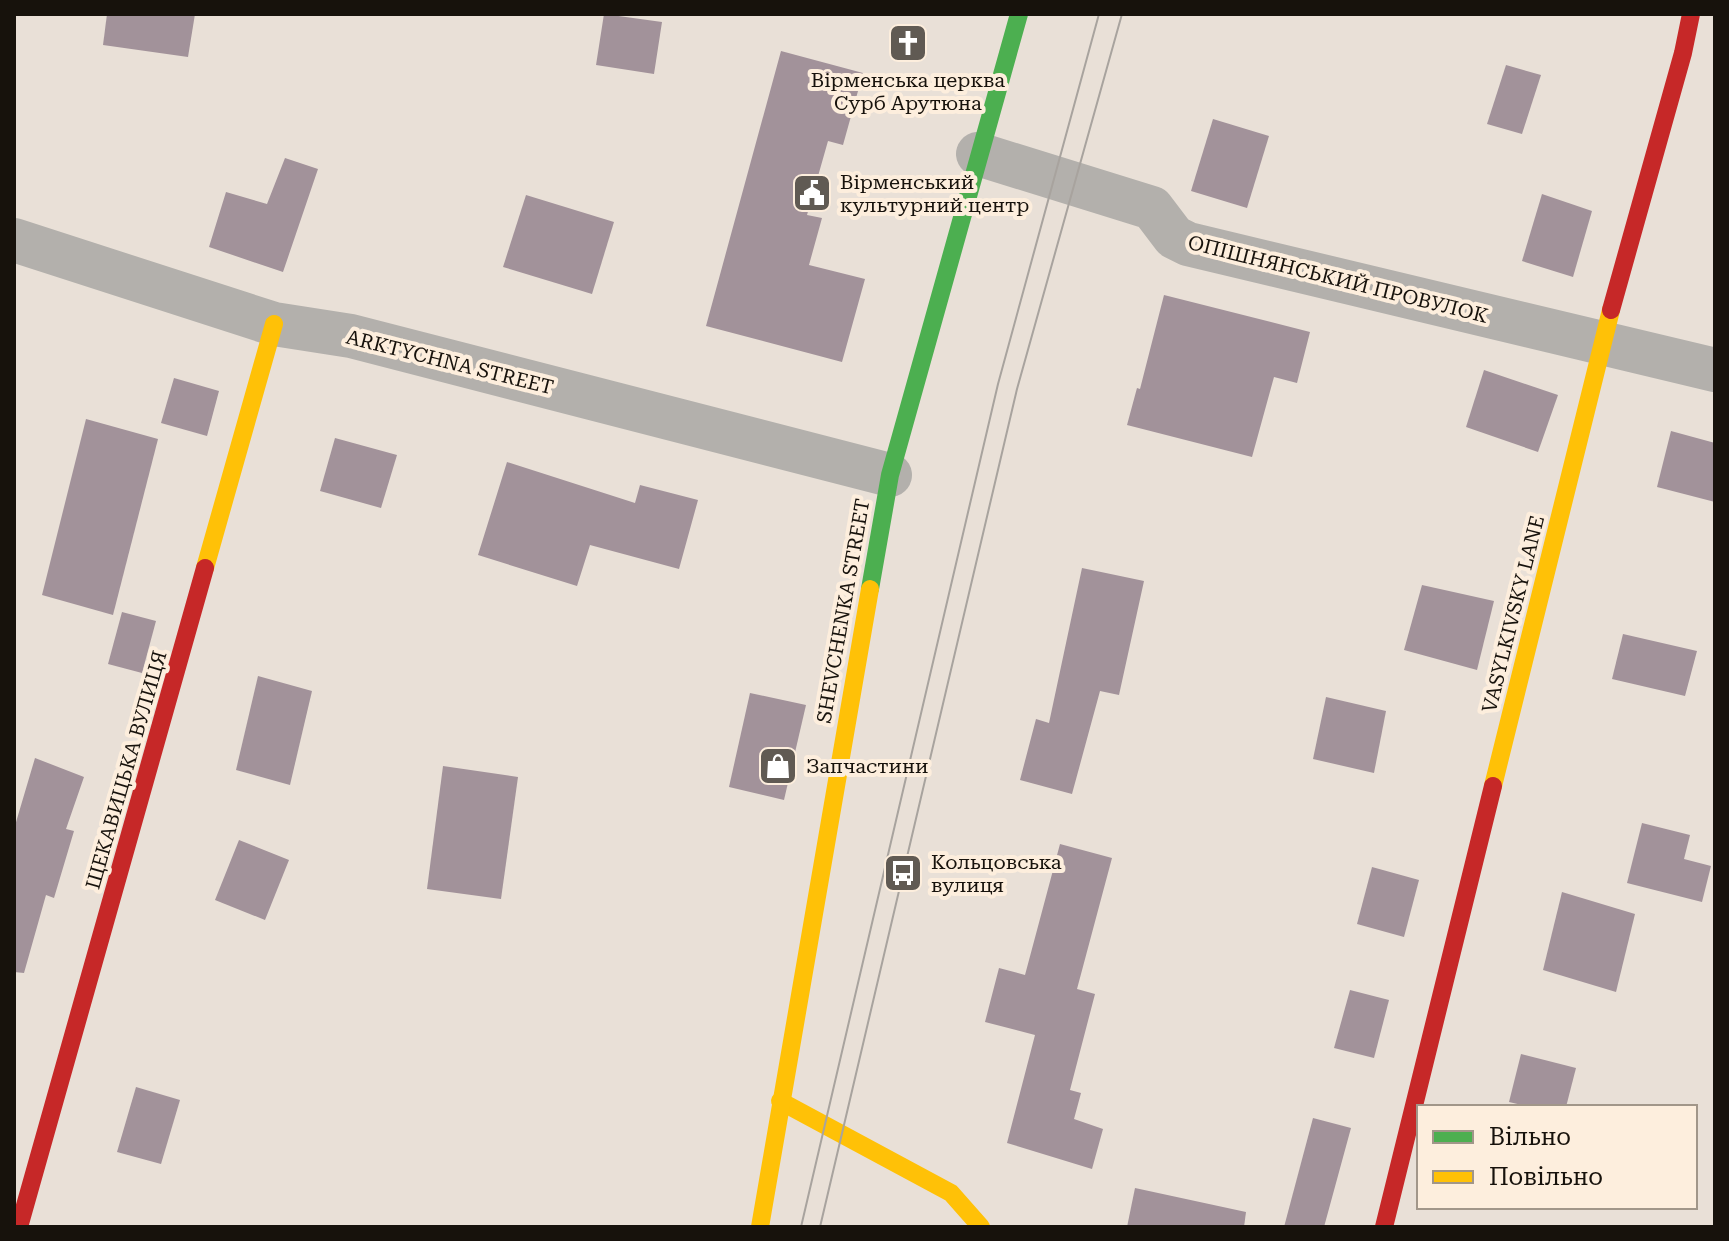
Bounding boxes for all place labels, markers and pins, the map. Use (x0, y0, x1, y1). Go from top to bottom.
church icon: Вірменська церква Сурб Арутюна (887, 22, 929, 64)
place label: Вірменська церква Сурб Арутюна (811, 68, 1005, 115)
place label: Вірменський культурний центр (840, 170, 1029, 217)
public building icon: Вірменський культурний центр (791, 172, 833, 214)
shop icon: Запчастини (757, 745, 799, 787)
place label: Запчастини (806, 754, 928, 778)
place label: Кольцовська вулиця (931, 850, 1062, 897)
bus stop icon: Кольцовська вулиця (882, 852, 924, 894)

